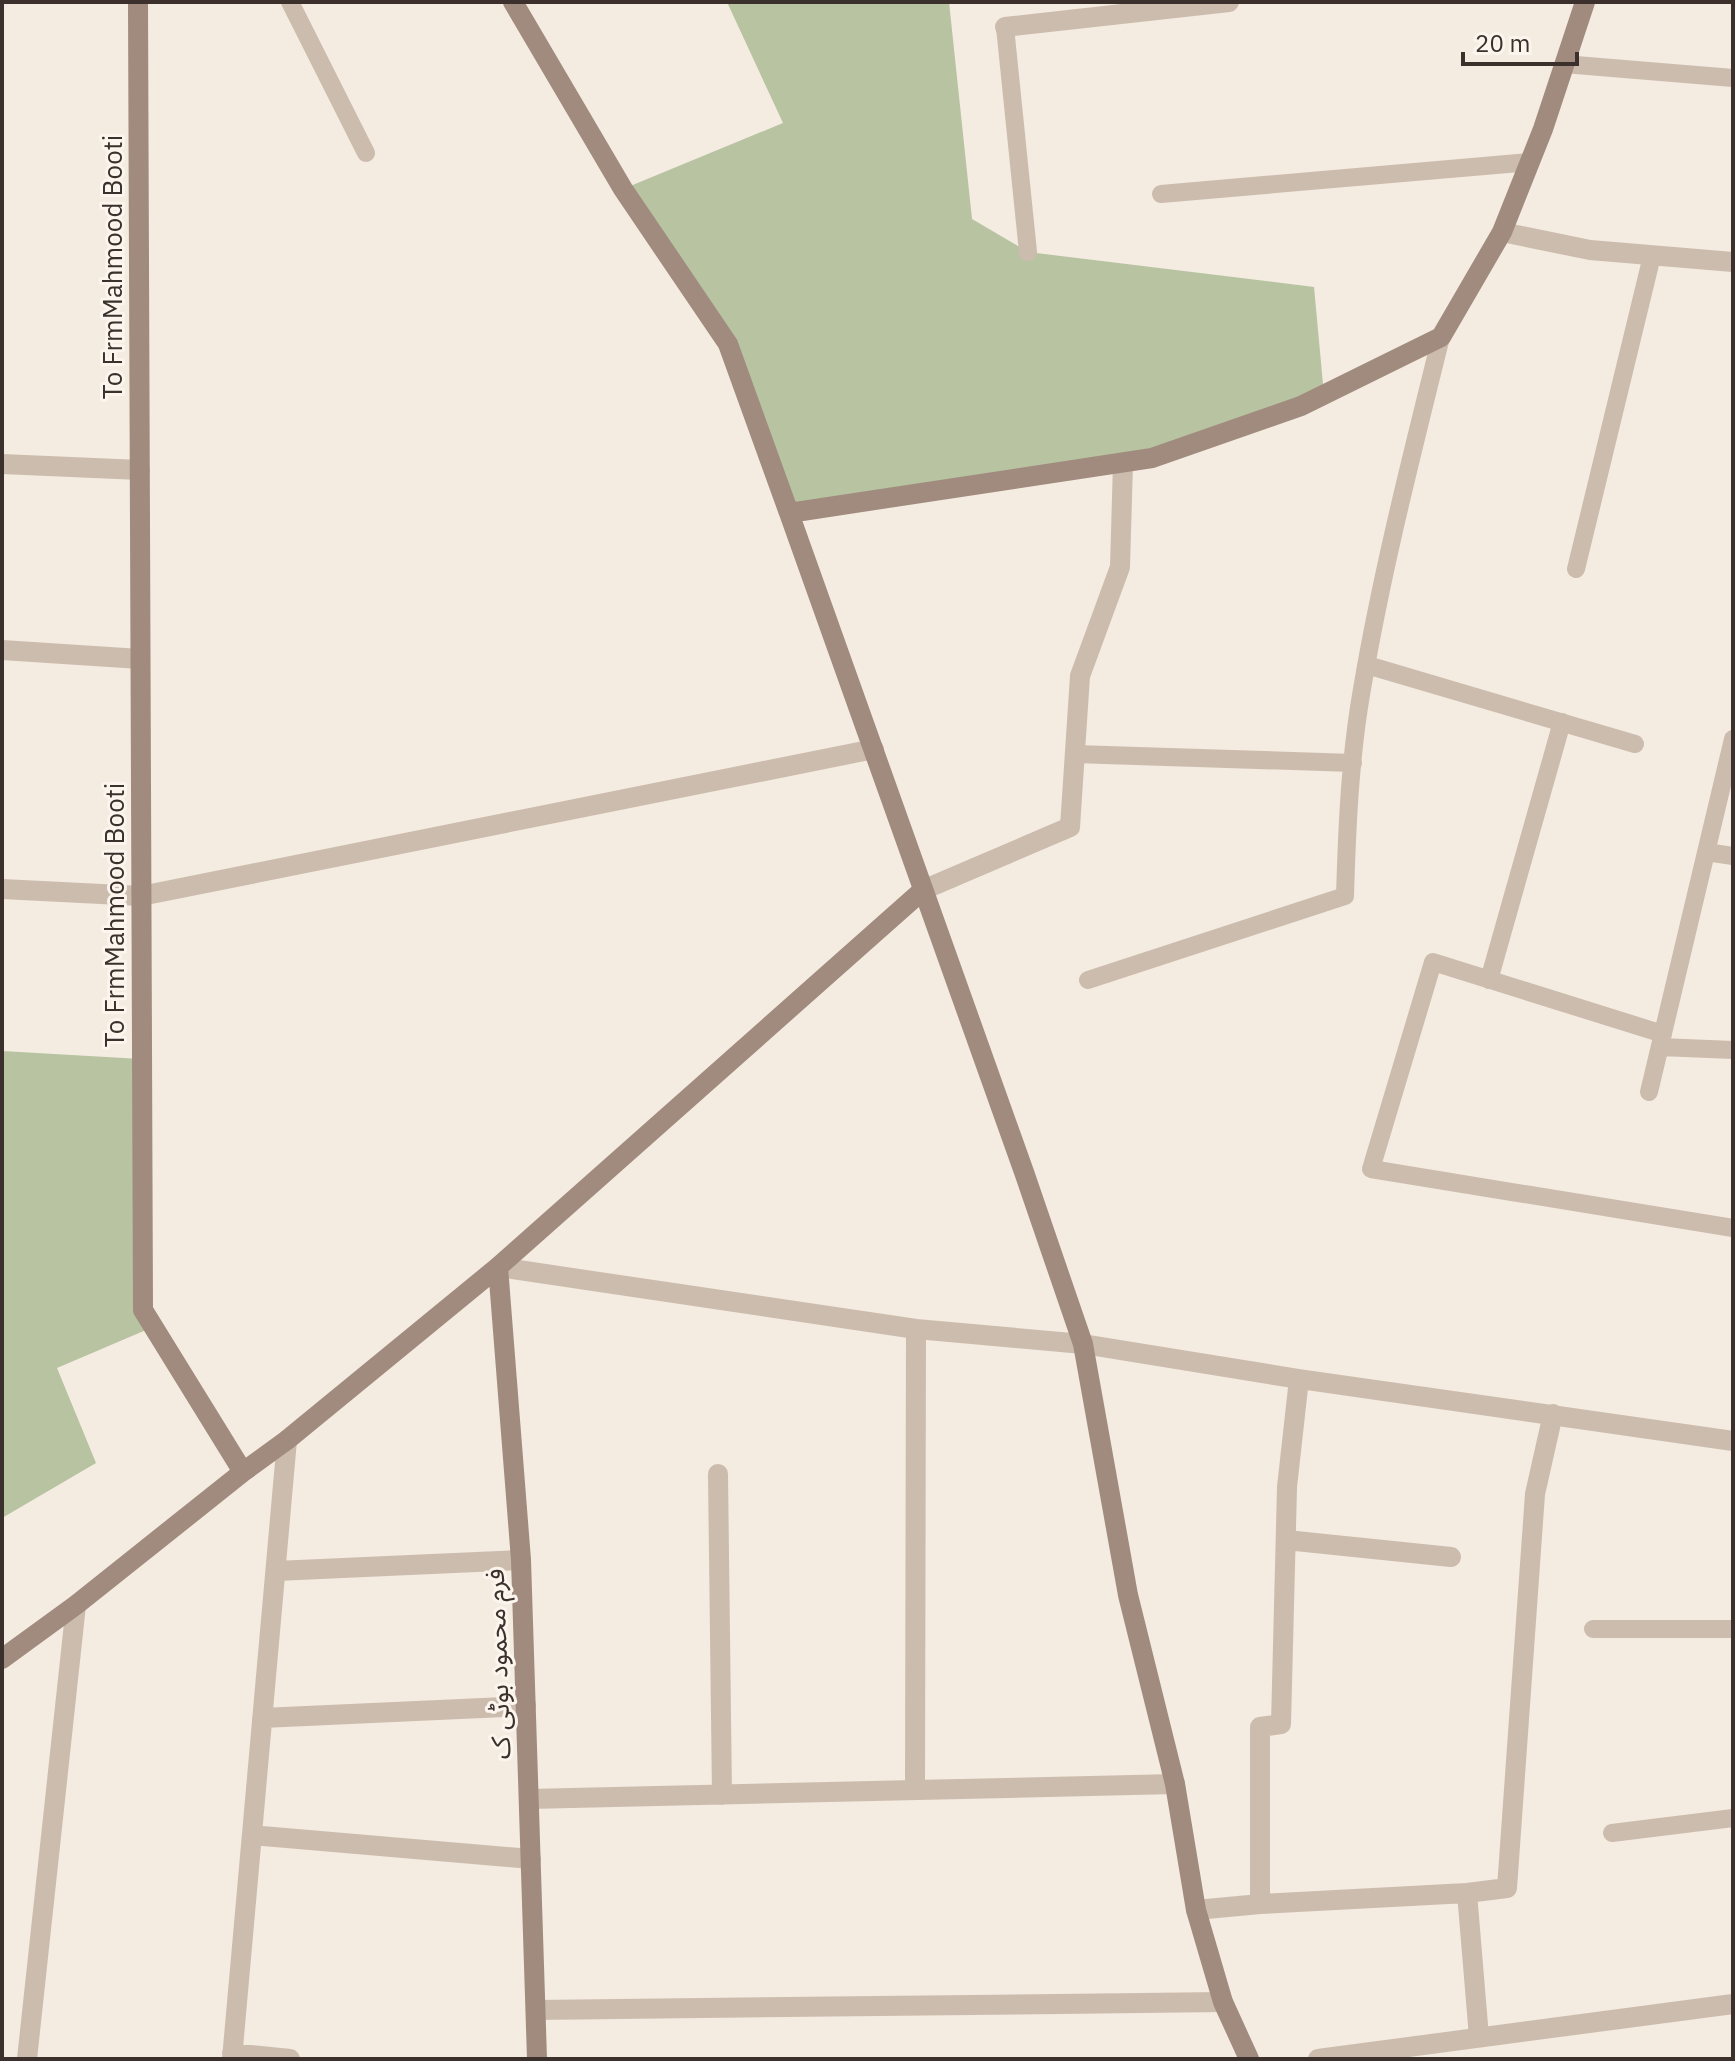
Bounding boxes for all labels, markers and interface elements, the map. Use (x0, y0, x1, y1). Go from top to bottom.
scale bar (1463, 16, 1577, 66)
text: 20 m (1475, 27, 1530, 59)
street label: To FrmMahmood Booti (95, 135, 129, 399)
street label: To FrmMahmood Booti (97, 783, 131, 1047)
street label: فرم محمود بوٹی ک (477, 1568, 521, 1760)

